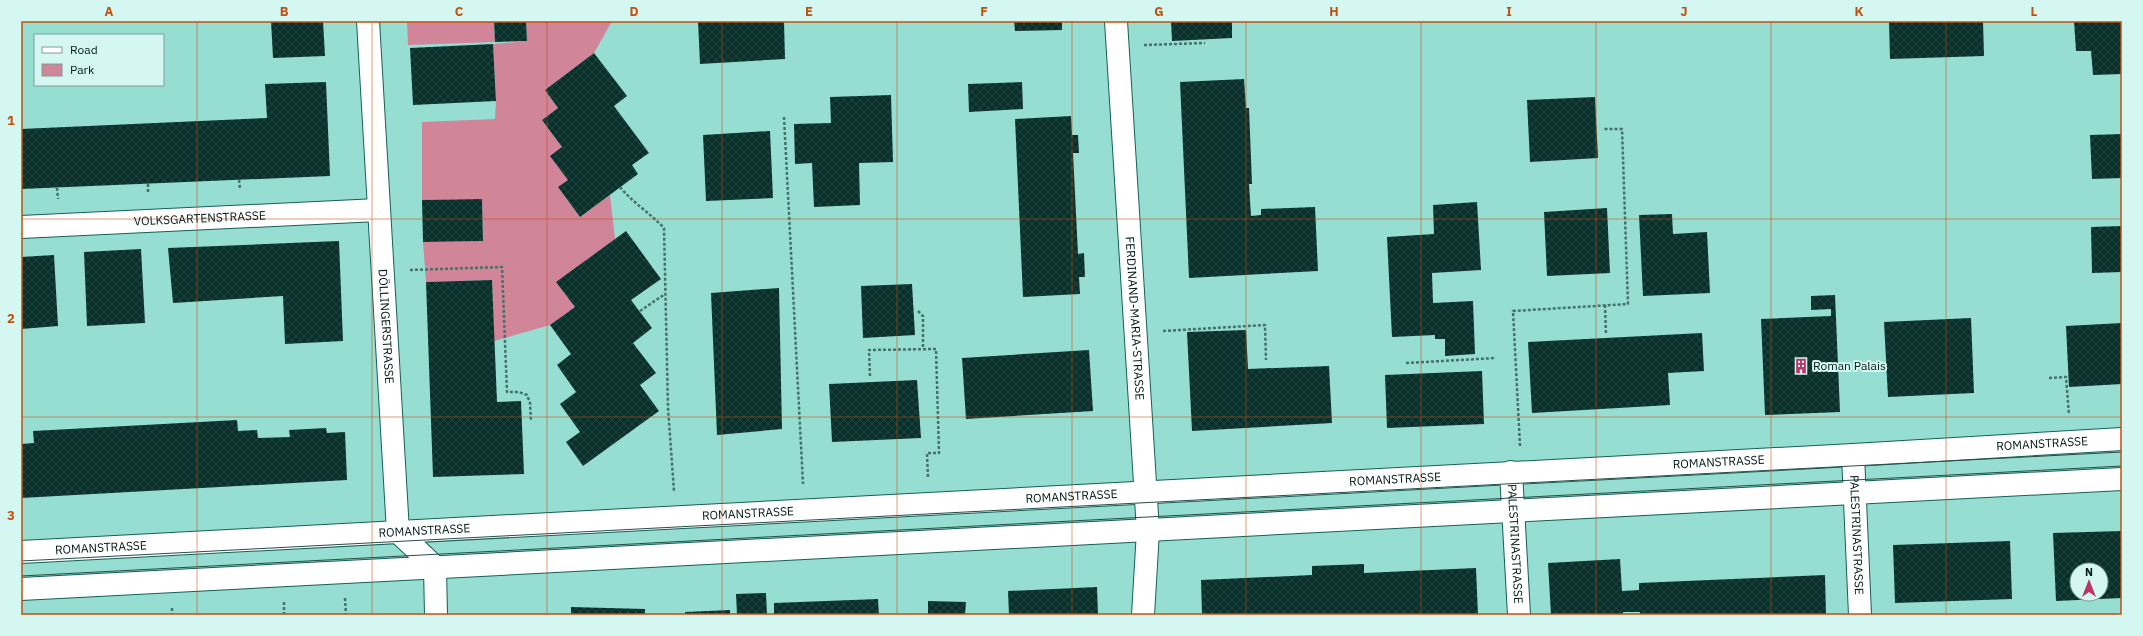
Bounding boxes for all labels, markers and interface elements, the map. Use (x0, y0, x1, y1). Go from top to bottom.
text: A (105, 3, 114, 20)
text: B (280, 3, 289, 20)
text: C (455, 3, 464, 20)
text: D (629, 3, 639, 20)
text: E (805, 3, 813, 20)
text: F (980, 3, 988, 20)
text: G (1154, 3, 1164, 20)
text: H (1329, 3, 1339, 20)
text: I (1506, 3, 1512, 20)
text: J (1680, 3, 1688, 20)
text: K (1854, 3, 1864, 20)
text: L (2031, 3, 2038, 20)
legend (34, 34, 164, 86)
text: Road (70, 42, 98, 57)
text: Park (70, 62, 95, 77)
text: 1 (7, 112, 15, 129)
street label: VOLKSGARTENSTRASSE (133, 207, 266, 229)
street label: FERDINAND-MARIA-STRASSE (1123, 236, 1148, 401)
street label: DÖLLINGERSTRASSE (376, 269, 397, 384)
text: 2 (7, 310, 15, 327)
building icon: Roman Palais (1792, 357, 1810, 375)
place label: Roman Palais (1813, 358, 1886, 373)
street label: ROMANSTRASSE (1996, 433, 2088, 453)
street label: ROMANSTRASSE (1672, 452, 1765, 472)
street label: ROMANSTRASSE (1349, 469, 1441, 489)
street label: PALESTRINASTRASSE (1847, 475, 1867, 595)
street label: PALESTRINASTRASSE (1505, 484, 1526, 604)
street label: ROMANSTRASSE (1025, 486, 1118, 506)
street label: ROMANSTRASSE (702, 503, 794, 523)
text: 3 (7, 507, 15, 524)
street label: ROMANSTRASSE (378, 520, 471, 540)
street label: ROMANSTRASSE (55, 537, 147, 557)
north arrow (2069, 562, 2109, 602)
text: N (2085, 565, 2093, 579)

